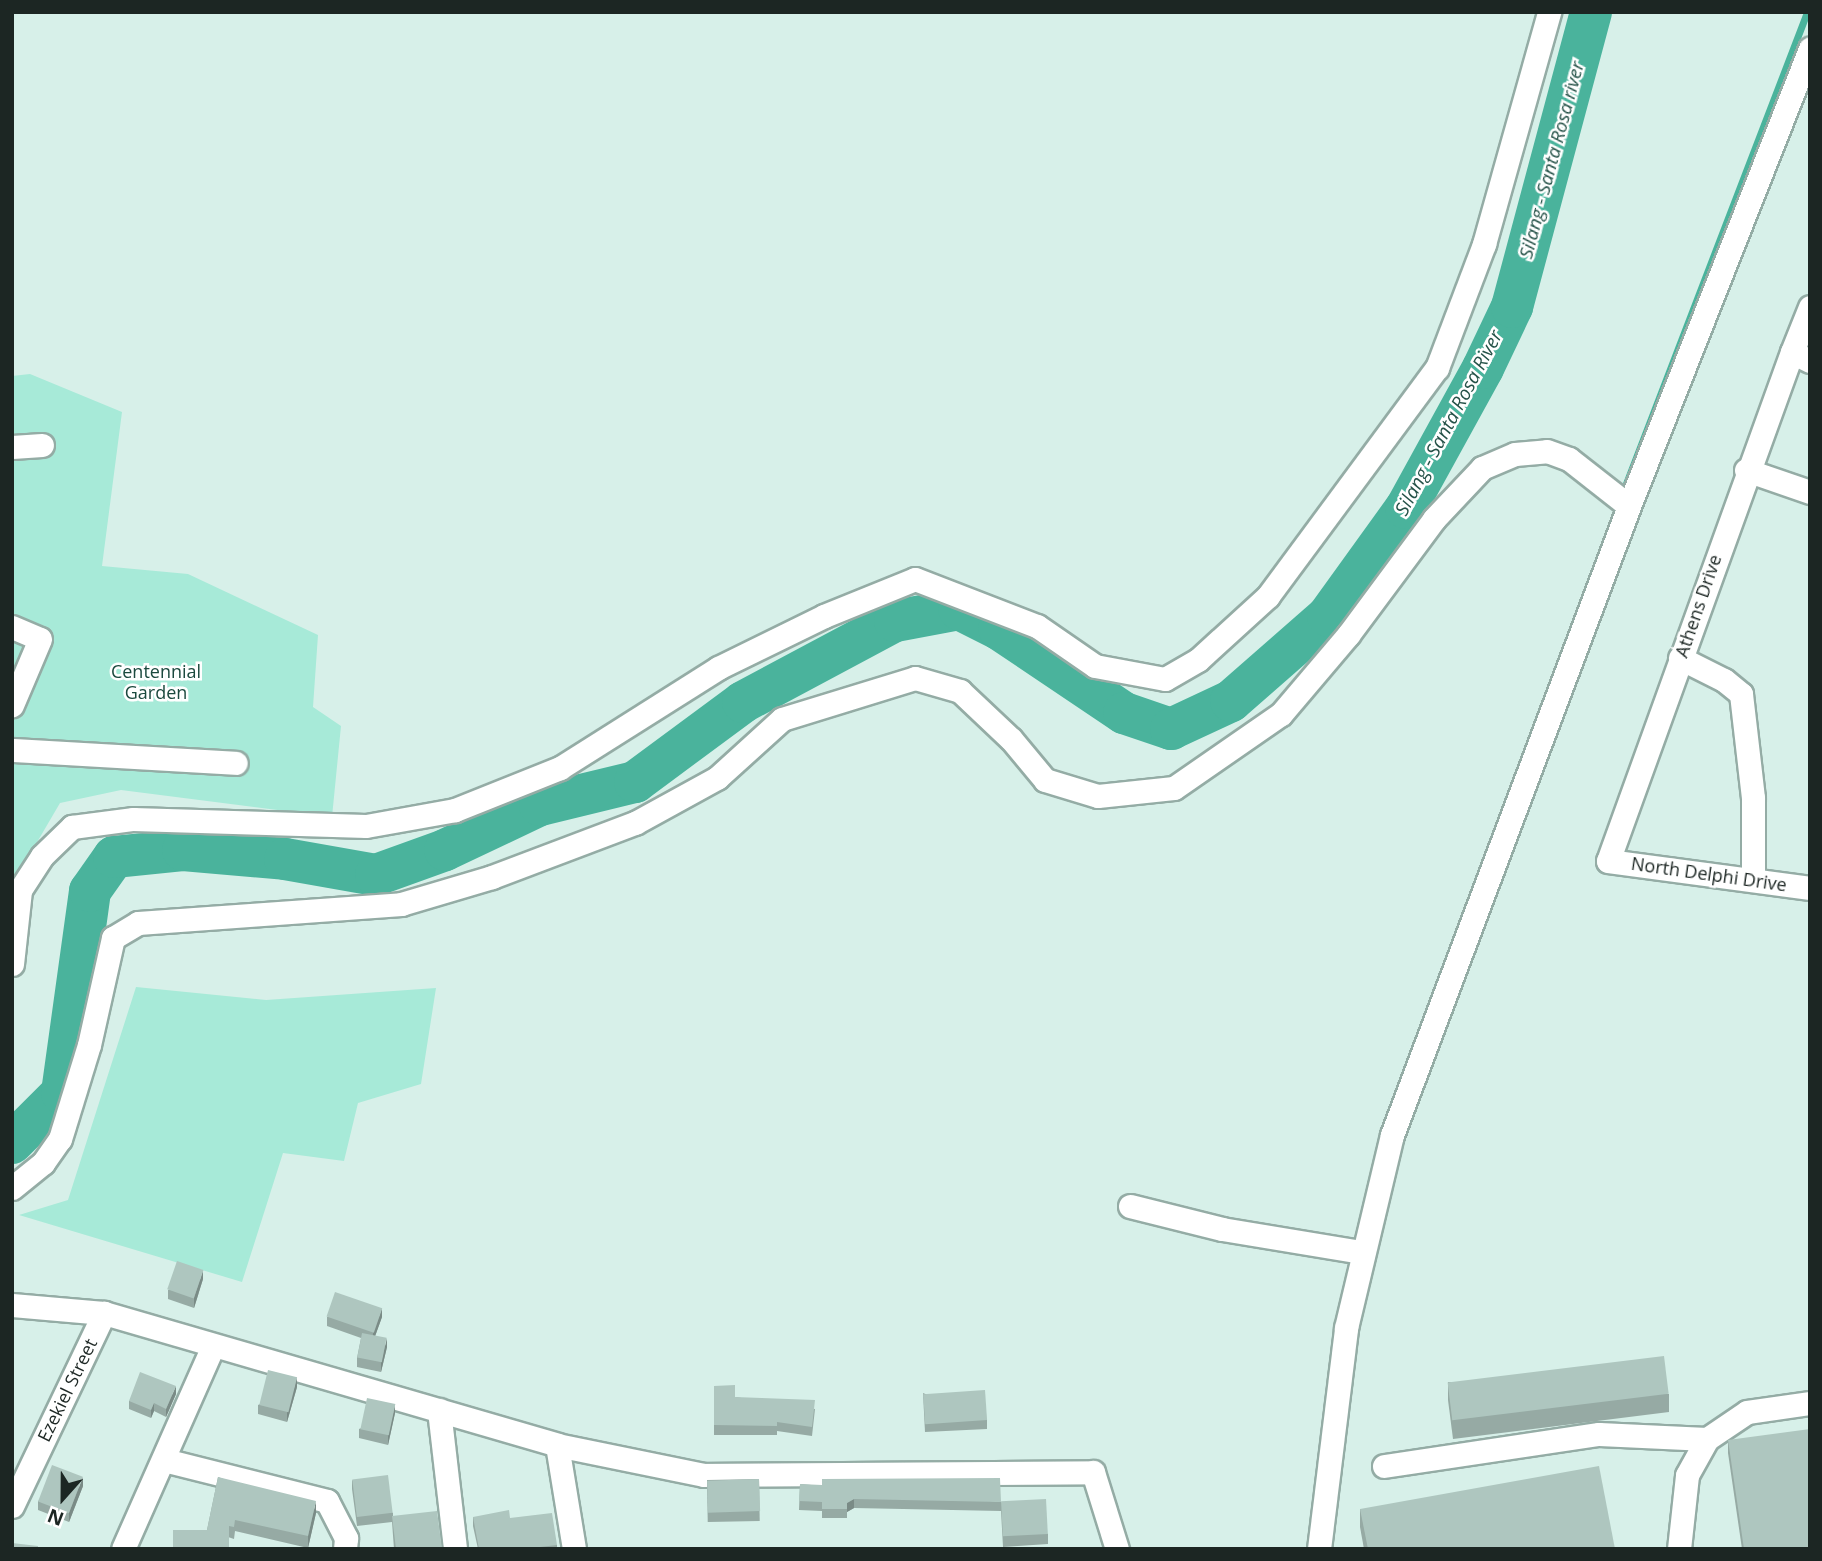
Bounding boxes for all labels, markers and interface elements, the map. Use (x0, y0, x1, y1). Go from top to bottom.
water label: Silang - Santa Rosa river (1515, 59, 1589, 261)
water label: Silang - Santa Rosa River (1390, 326, 1508, 520)
street label: Athens Drive (1670, 552, 1726, 660)
park label: Centennial Garden (111, 661, 201, 704)
street label: North Delphi Drive (1630, 852, 1788, 896)
street label: Ezekiel Street (33, 1335, 101, 1445)
north arrow (28, 1463, 98, 1533)
text: N (44, 1503, 67, 1533)

